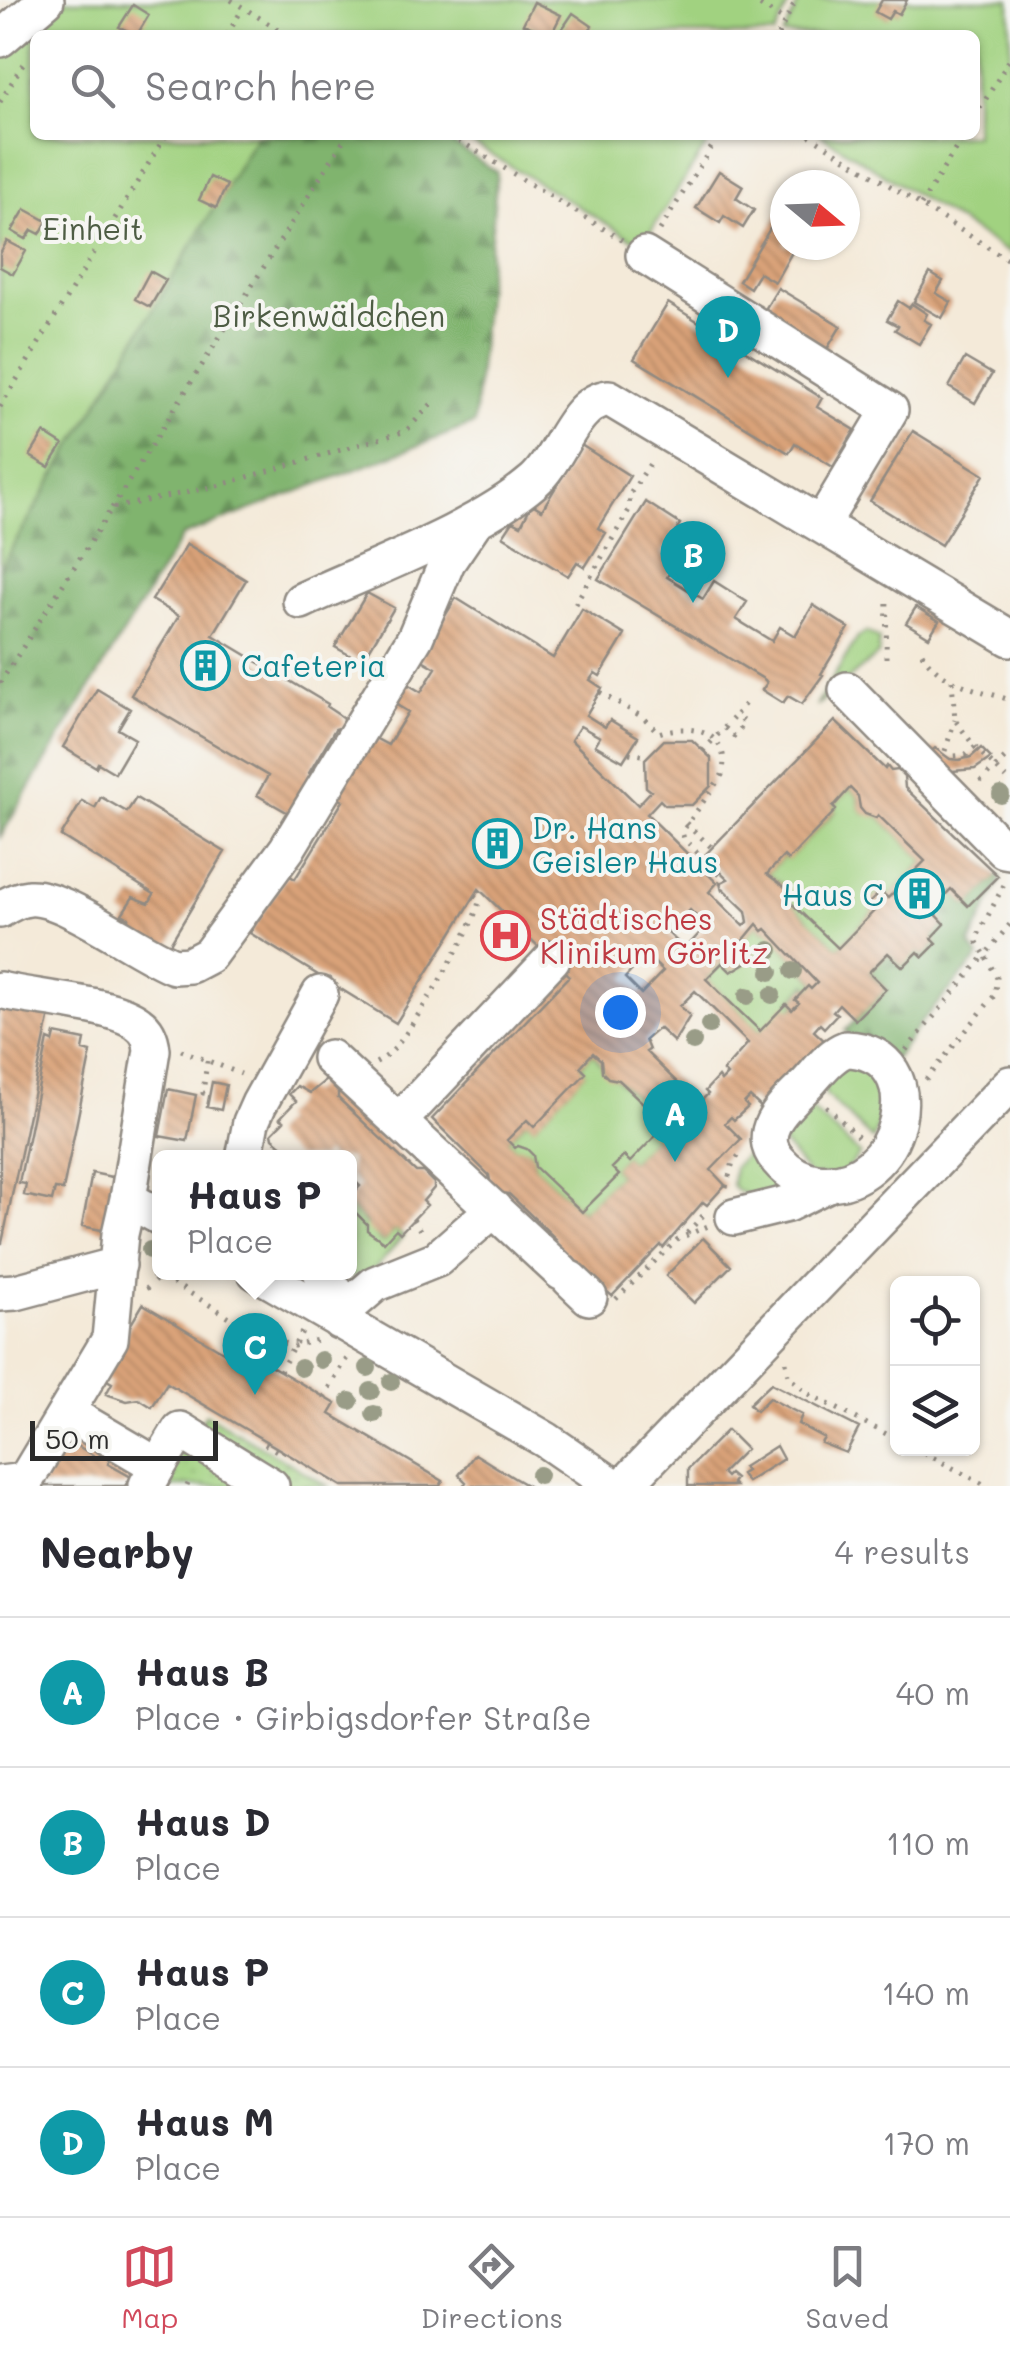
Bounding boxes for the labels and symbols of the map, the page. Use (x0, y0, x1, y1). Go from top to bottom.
north arrow (770, 170, 860, 260)
park label: Einheit (43, 208, 143, 248)
park label: Birkenwäldchen (213, 295, 445, 335)
pin: D (696, 296, 760, 378)
pin: B (660, 520, 726, 603)
building icon: Cafeteria (180, 639, 232, 691)
place label: Cafeteria (241, 645, 386, 685)
place label: Dr. Hans Geisler Haus (532, 807, 718, 881)
building icon: Dr. Hans Geisler Haus (471, 818, 523, 870)
building icon: Haus C (893, 868, 945, 920)
place label: Haus C (782, 874, 884, 914)
place label: Städtisches Klinikum Görlitz (540, 898, 768, 972)
hospital icon: Städtisches Klinikum Görlitz (479, 909, 531, 961)
your location (595, 987, 646, 1038)
pin: A (642, 1080, 708, 1162)
pin: C (222, 1312, 288, 1395)
scale bar (30, 1416, 218, 1460)

